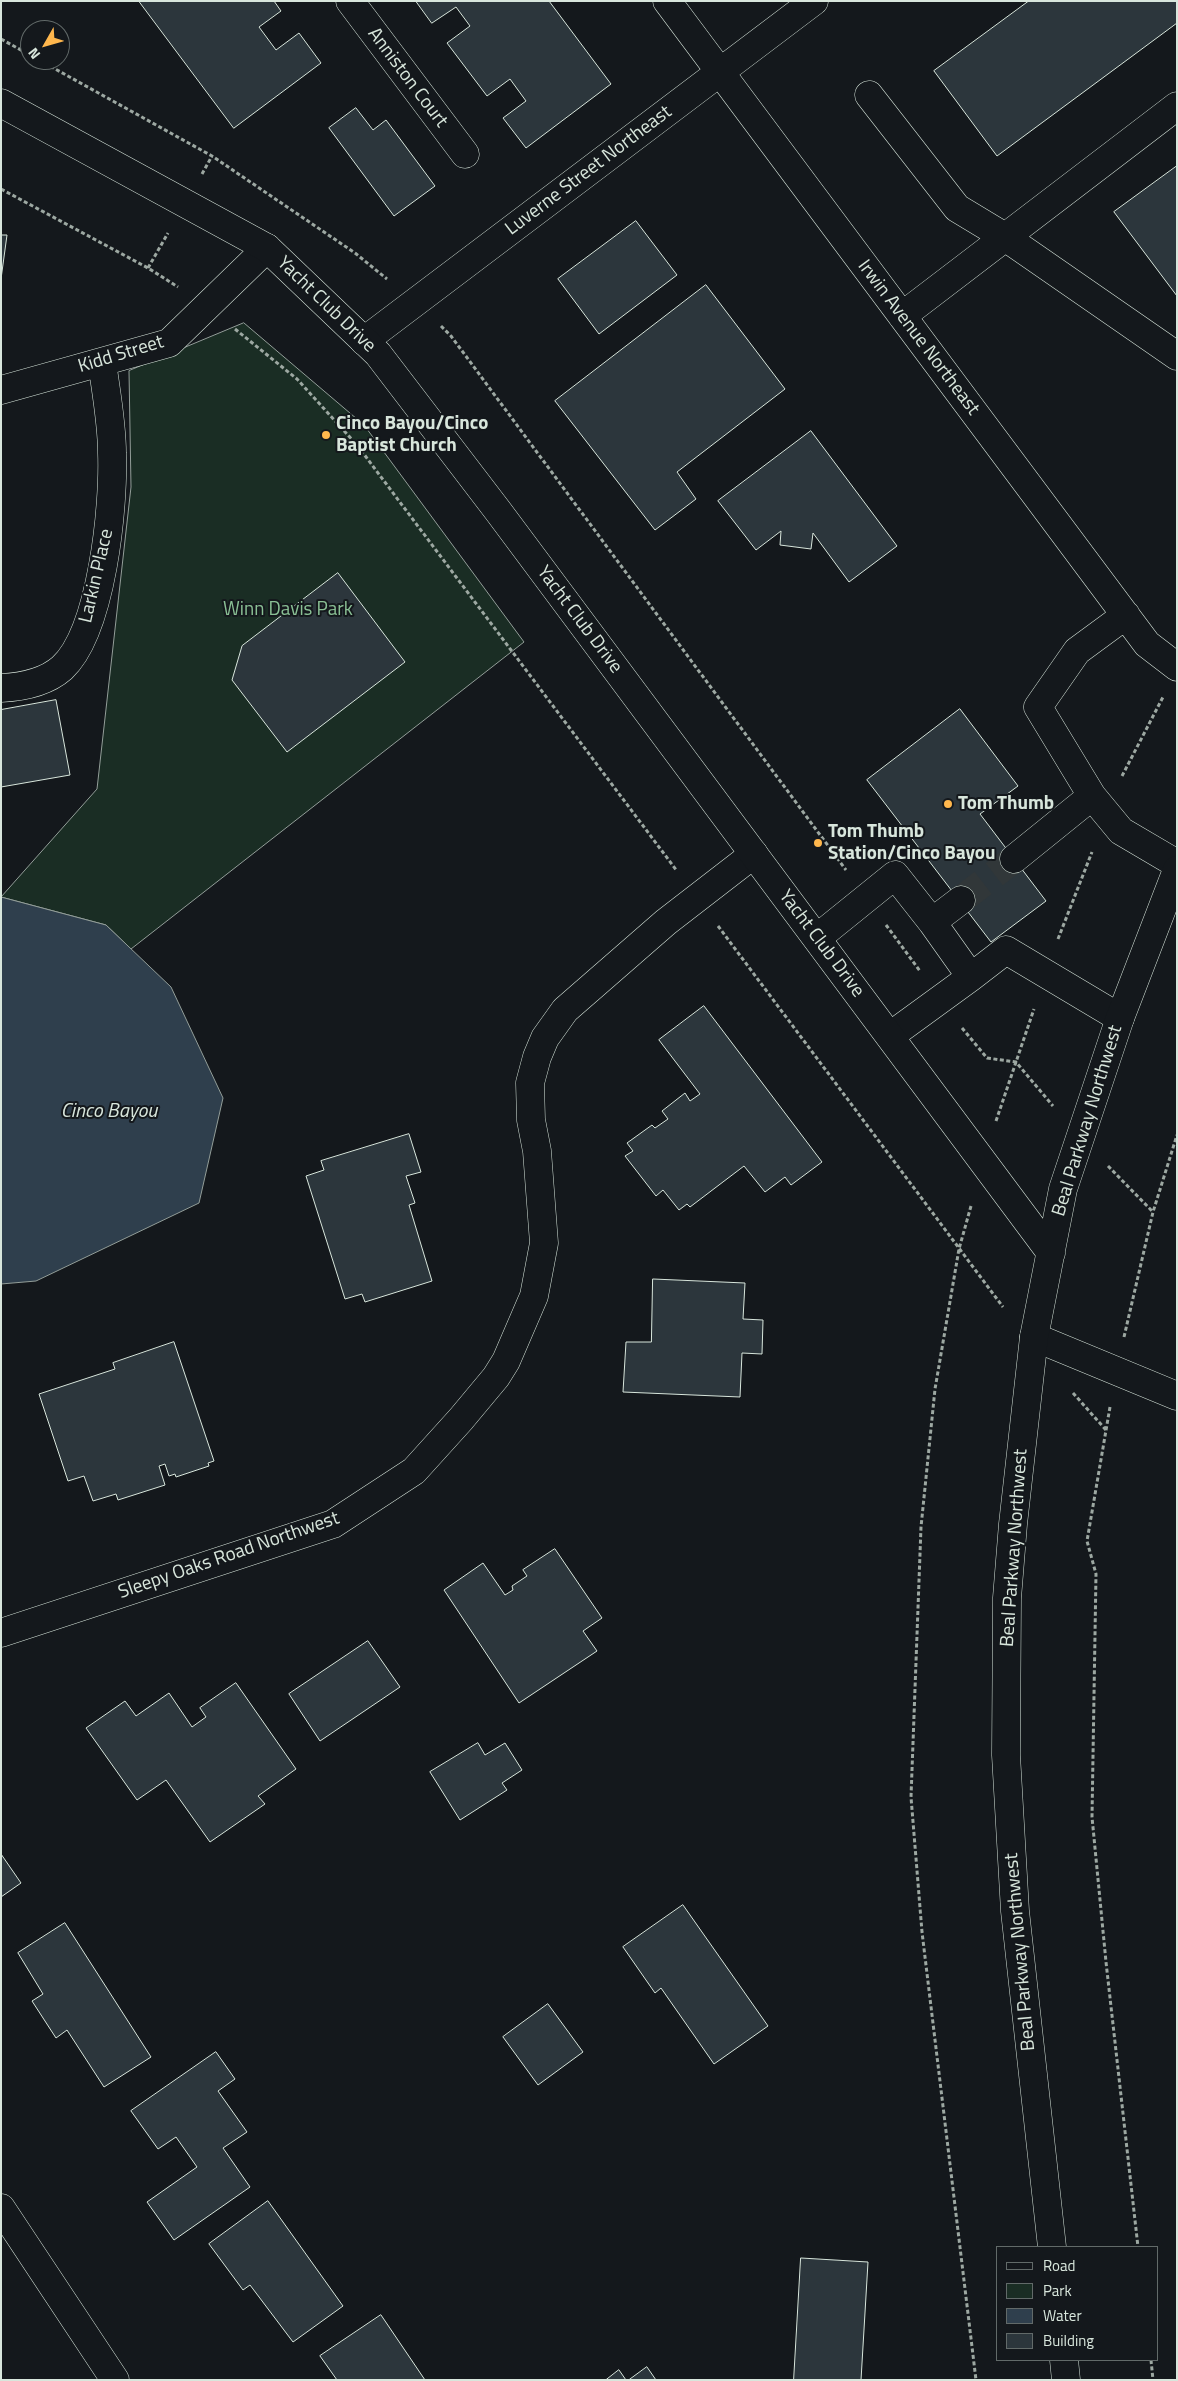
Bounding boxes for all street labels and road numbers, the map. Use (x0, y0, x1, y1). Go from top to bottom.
street label: Anniston Court (362, 23, 452, 133)
street label: Luverne Street Northeast (501, 101, 677, 241)
street label: Yacht Club Drive (272, 252, 380, 358)
street label: Irwin Avenue Northeast (852, 256, 984, 420)
street label: Kidd Street (75, 331, 167, 379)
street label: Larkin Place (75, 527, 119, 625)
street label: Yacht Club Drive (531, 562, 627, 678)
street label: Yacht Club Drive (773, 886, 869, 1002)
street label: Beal Parkway Northwest (1048, 1023, 1128, 1219)
street label: Beal Parkway Northwest (997, 1448, 1033, 1648)
street label: Sleepy Oaks Road Northwest (116, 1507, 342, 1605)
street label: Beal Parkway Northwest (1001, 1852, 1041, 2052)

